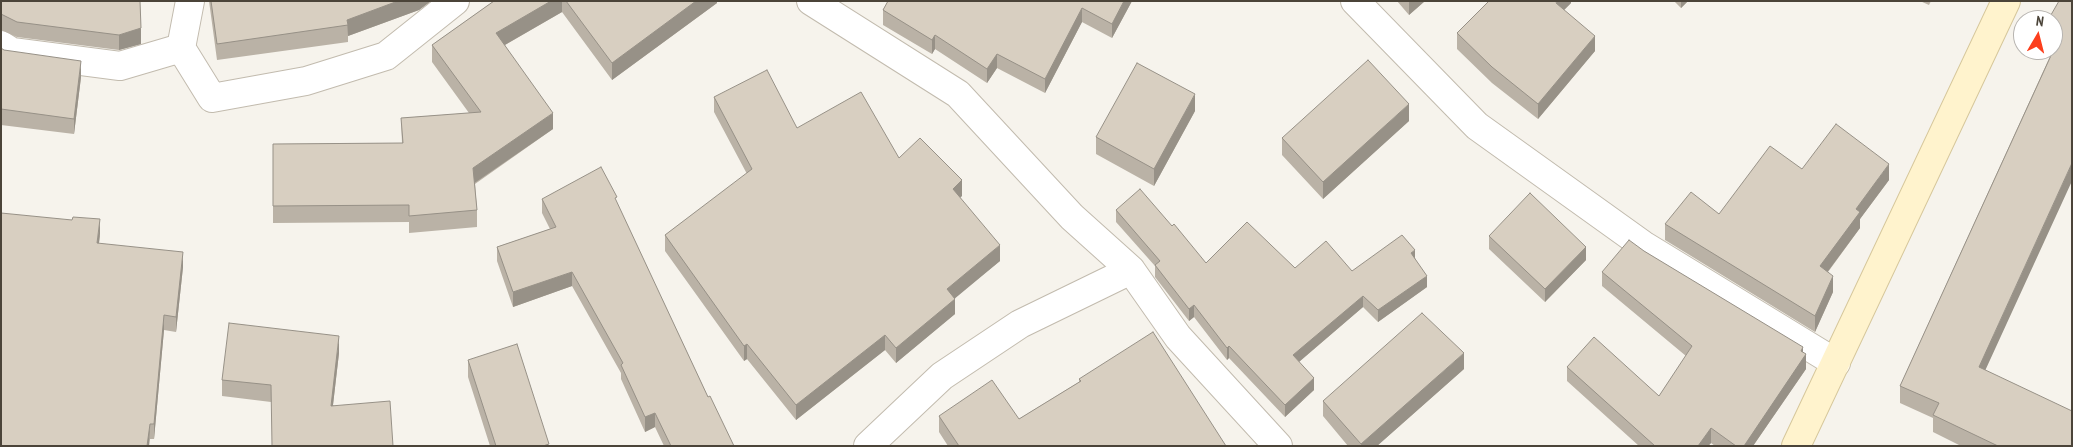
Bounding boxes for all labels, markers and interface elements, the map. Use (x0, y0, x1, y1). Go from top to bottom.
north arrow (2013, 10, 2063, 60)
text: N (2035, 12, 2045, 31)

